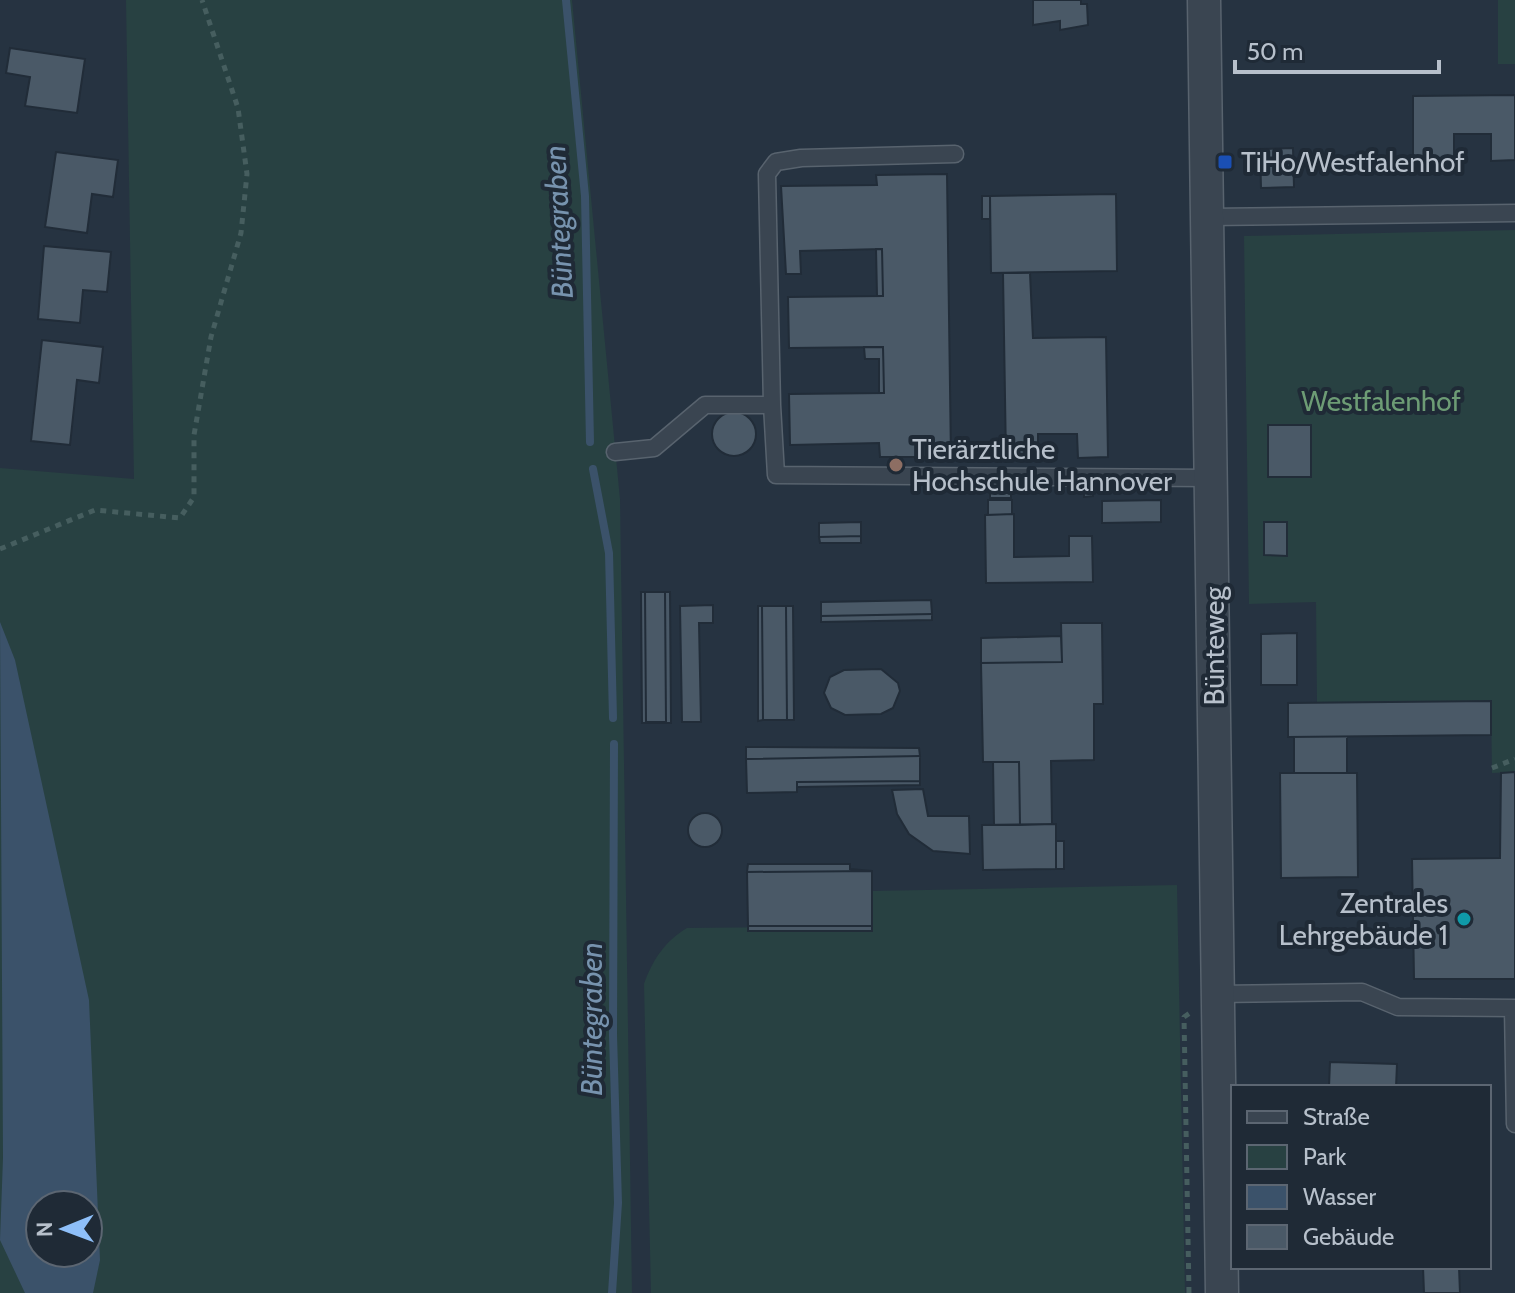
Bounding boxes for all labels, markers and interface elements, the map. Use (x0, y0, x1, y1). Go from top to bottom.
scale bar (1235, 24, 1439, 74)
text: 50 m (1247, 37, 1303, 66)
water label: Büntegraben (536, 144, 581, 300)
place label: TiHo/Westfalenhof (1241, 145, 1465, 179)
marker: TiHo/Westfalenhof (1216, 153, 1234, 171)
park label: Westfalenhof (1301, 384, 1461, 418)
place label: Tierärztliche Hochschule Hannover (912, 432, 1172, 498)
marker: Tierärztliche Hochschule Hannover (887, 456, 905, 474)
street label: Bünteweg (1197, 586, 1231, 705)
place label: Zentrales Lehrgebäude 1 (1279, 886, 1448, 952)
marker: Zentrales Lehrgebäude 1 (1455, 910, 1473, 928)
water label: Büntegraben (573, 942, 610, 1096)
legend (1231, 1085, 1491, 1269)
text: Straße (1303, 1102, 1370, 1131)
text: Park (1303, 1142, 1346, 1171)
text: Wasser (1303, 1182, 1376, 1211)
north arrow (24, 1189, 104, 1269)
text: N (31, 1221, 58, 1237)
text: Gebäude (1303, 1222, 1394, 1251)

